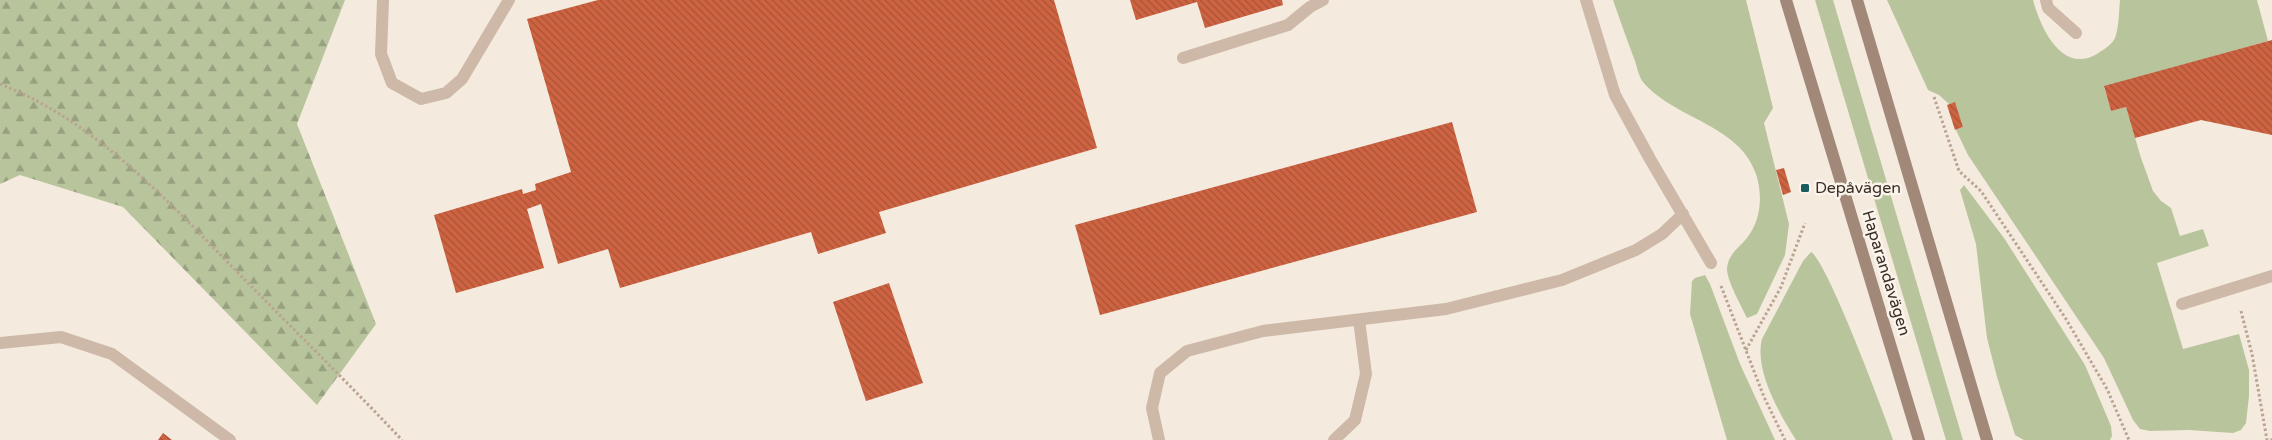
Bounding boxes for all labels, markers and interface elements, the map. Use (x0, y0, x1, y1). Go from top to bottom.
place label: Depåvägen (1815, 178, 1901, 198)
marker: Depåvägen (1799, 182, 1811, 194)
street label: Haparandavägen (1857, 208, 1915, 338)

